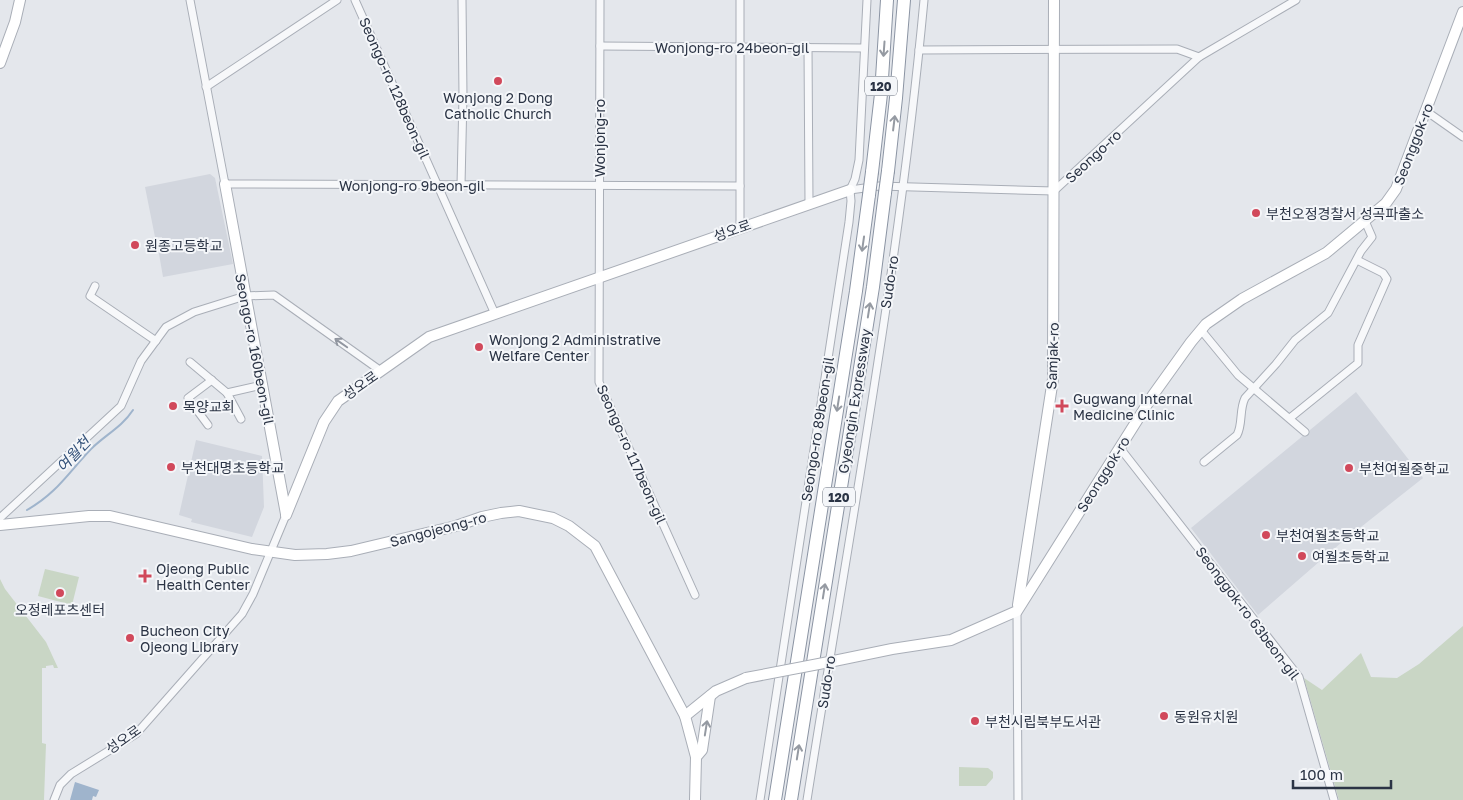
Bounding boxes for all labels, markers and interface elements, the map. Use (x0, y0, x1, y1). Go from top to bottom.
street label: Seongo-ro 128beon-gil (356, 15, 434, 161)
street label: Wonjong-ro 24beon-gil (655, 39, 809, 56)
one-way arrow (879, 40, 888, 56)
marker: Wonjong 2 Dong Catholic Church (492, 75, 504, 87)
road number: 120 (865, 76, 897, 95)
place label: Wonjong 2 Dong Catholic Church (443, 89, 553, 122)
street label: Wonjong-ro (591, 99, 608, 177)
street label: Seonggok-ro (1390, 101, 1436, 187)
one-way arrow (889, 115, 899, 131)
street label: Seongo-ro (1062, 126, 1124, 186)
street label: Wonjong-ro 9beon-gil (339, 177, 485, 194)
place label: 부천오정경찰서 성곡파출소 (1266, 205, 1424, 222)
marker: 부천오정경찰서 성곡파출소 (1250, 207, 1262, 219)
street label: 성오로 (711, 216, 753, 244)
one-way arrow (857, 235, 867, 251)
place label: 원종고등학교 (145, 237, 222, 254)
marker: 원종고등학교 (129, 239, 141, 251)
street label: Sudo-ro (876, 254, 902, 310)
street label: Seongo-ro 160beon-gil (232, 272, 278, 426)
one-way arrow (864, 302, 874, 318)
street label: Samjak-ro (1042, 322, 1062, 390)
street label: Gyeongin Expressway (834, 327, 874, 475)
place label: Wonjong 2 Administrative Welfare Center (489, 331, 661, 364)
one-way arrow (334, 338, 348, 348)
marker: Wonjong 2 Administrative Welfare Center (473, 341, 485, 353)
street label: Seongo-ro 89beon-gil (797, 355, 837, 503)
street label: 성오로 (339, 367, 381, 403)
street label: Seongo-ro 117beon-gil (594, 382, 670, 526)
place label: Gugwang Internal Medicine Clinic (1073, 390, 1193, 423)
one-way arrow (833, 396, 843, 412)
place label: 목양교회 (183, 398, 235, 415)
marker: Gugwang Internal Medicine Clinic (1055, 399, 1069, 413)
marker: 목양교회 (167, 400, 179, 412)
water label: 여월천 (52, 431, 95, 475)
street label: Seonggok-ro (1073, 433, 1133, 515)
place label: 부천대명초등학교 (181, 459, 284, 476)
place label: 부천여월중학교 (1359, 460, 1449, 477)
marker: 부천대명초등학교 (165, 461, 177, 473)
marker: 부천여월중학교 (1343, 462, 1355, 474)
road number: 120 (823, 488, 855, 507)
street label: Sangojeong-ro (388, 508, 488, 550)
place label: 부천여월초등학교 (1276, 527, 1379, 544)
marker: 부천여월초등학교 (1260, 529, 1272, 541)
street label: Seonggok-ro 63beon-gil (1192, 543, 1304, 683)
place label: 여월초등학교 (1312, 548, 1389, 565)
marker: 여월초등학교 (1296, 550, 1308, 562)
place label: Ojeong Public Health Center (156, 560, 250, 593)
marker: Ojeong Public Health Center (138, 569, 152, 583)
one-way arrow (819, 584, 829, 600)
marker: 오정레포츠센터 (54, 587, 66, 599)
place label: 오정레포츠센터 (15, 601, 105, 618)
place label: Bucheon City Ojeong Library (140, 622, 239, 655)
marker: Bucheon City Ojeong Library (124, 632, 136, 644)
street label: Sudo-ro (813, 654, 839, 710)
place label: 동원유치원 (1174, 708, 1238, 725)
marker: 동원유치원 (1158, 710, 1170, 722)
place label: 부천시립북부도서관 (985, 713, 1101, 730)
marker: 부천시립북부도서관 (969, 715, 981, 727)
one-way arrow (701, 720, 711, 736)
street label: 성오로 (102, 721, 144, 757)
one-way arrow (794, 744, 804, 760)
scale bar (1293, 758, 1390, 790)
text: 100 m (1300, 765, 1343, 783)

